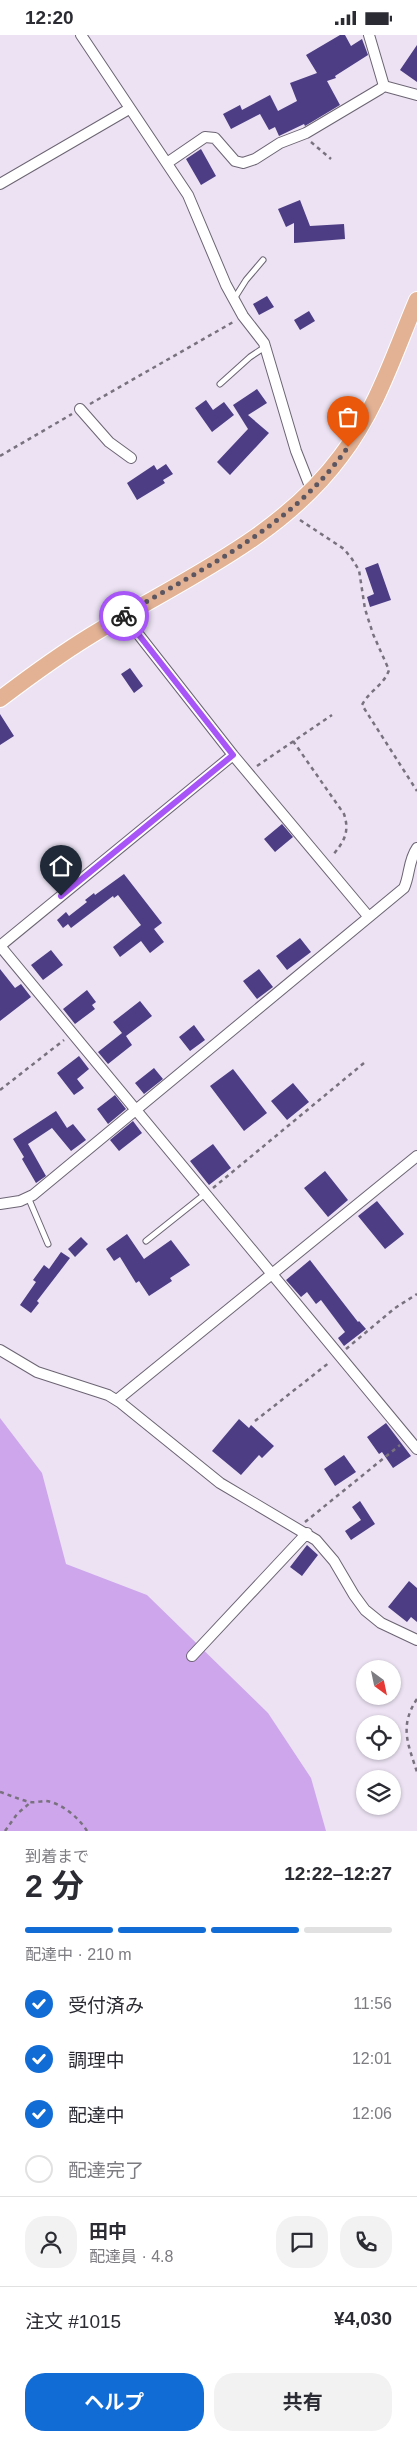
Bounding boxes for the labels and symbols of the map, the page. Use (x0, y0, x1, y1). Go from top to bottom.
pin (327, 396, 369, 447)
courier (99, 591, 149, 641)
pin (40, 845, 82, 896)
north arrow (356, 1660, 401, 1705)

